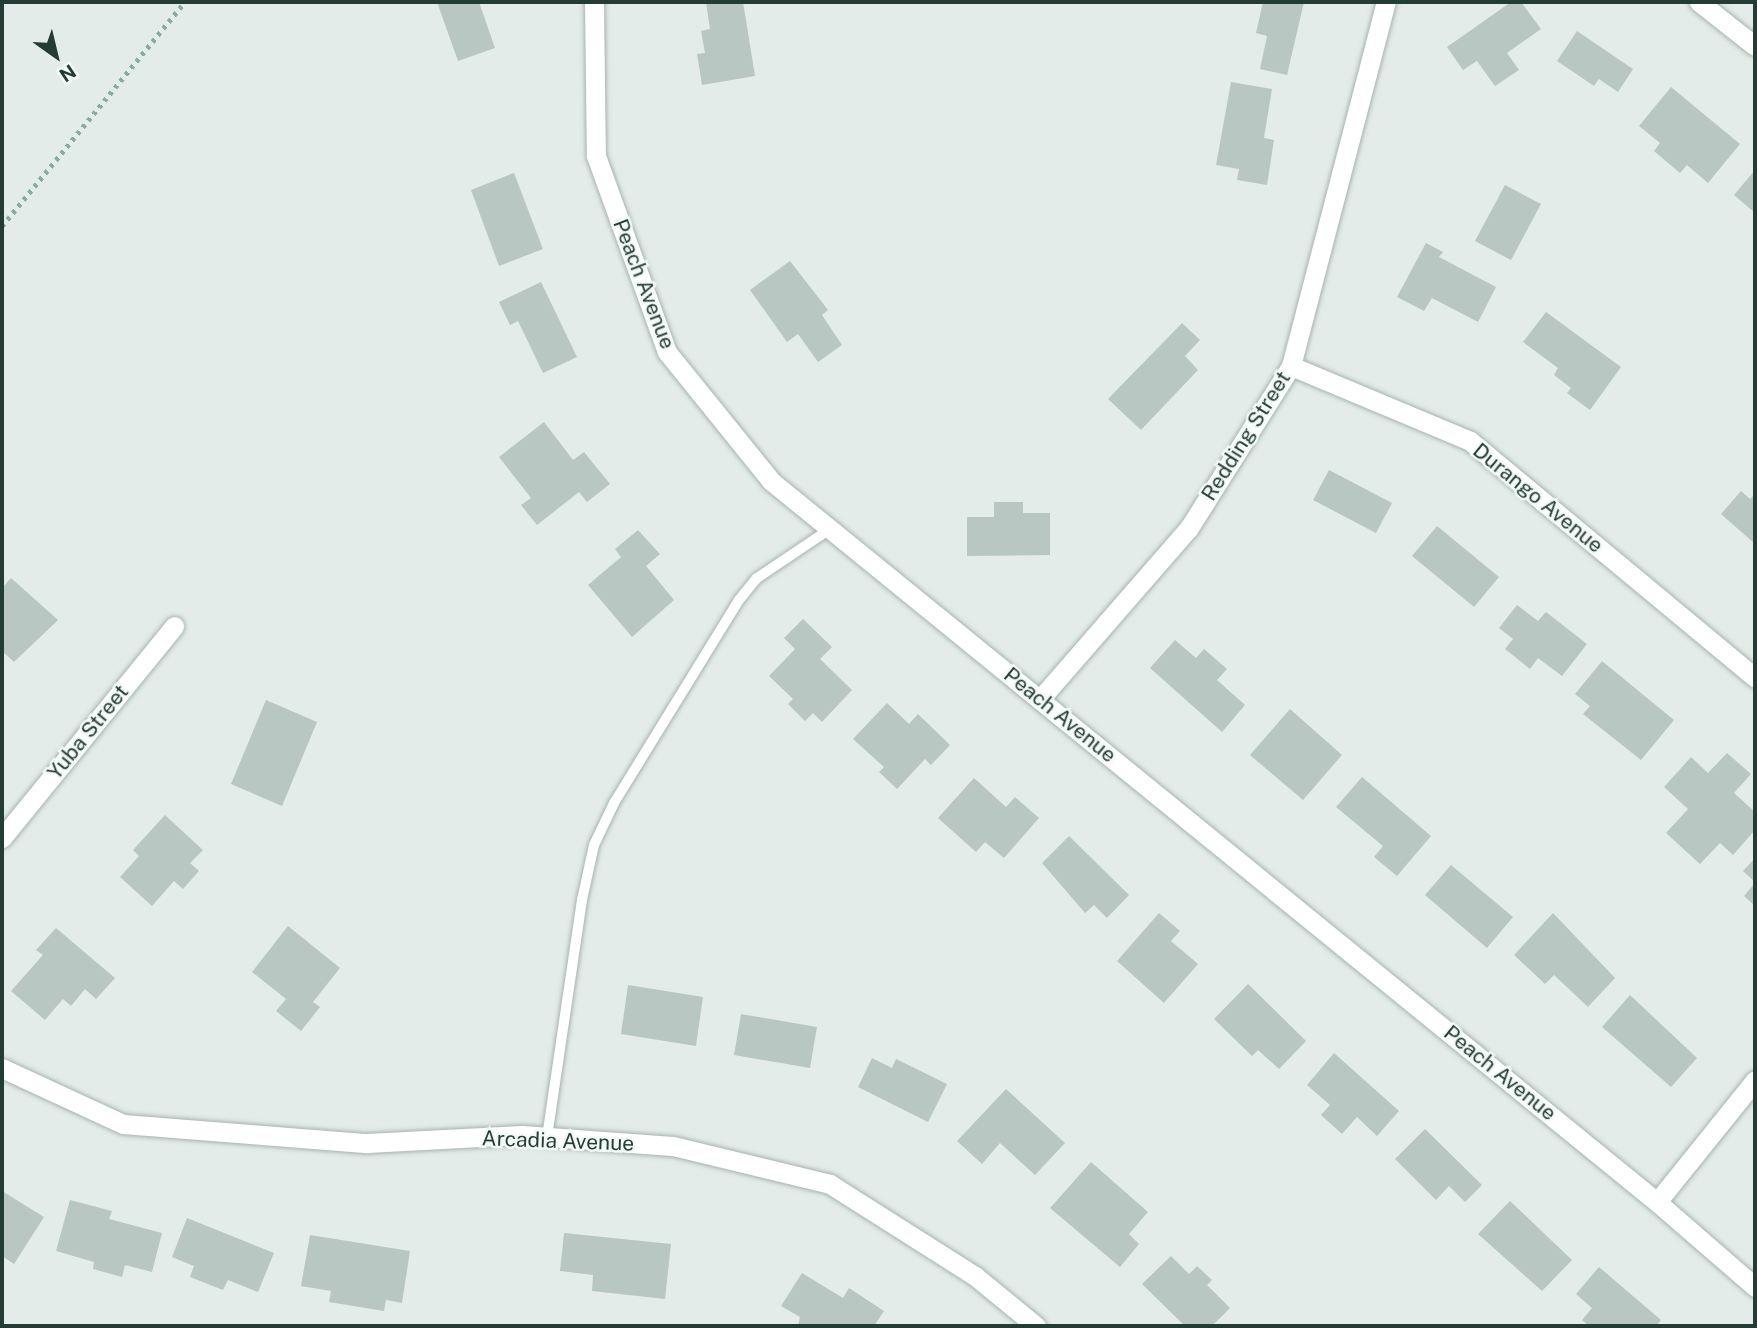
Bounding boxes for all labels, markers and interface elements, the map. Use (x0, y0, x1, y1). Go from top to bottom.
north arrow (21, 21, 91, 91)
text: N (55, 60, 80, 87)
street label: Peach Avenue (608, 215, 680, 353)
street label: Redding Street (1196, 367, 1296, 505)
street label: Durango Avenue (1468, 438, 1608, 558)
street label: Peach Avenue (999, 662, 1121, 768)
street label: Yuba Street (42, 680, 134, 784)
street label: Peach Avenue (1439, 1020, 1561, 1126)
street label: Arcadia Avenue (481, 1126, 635, 1156)

